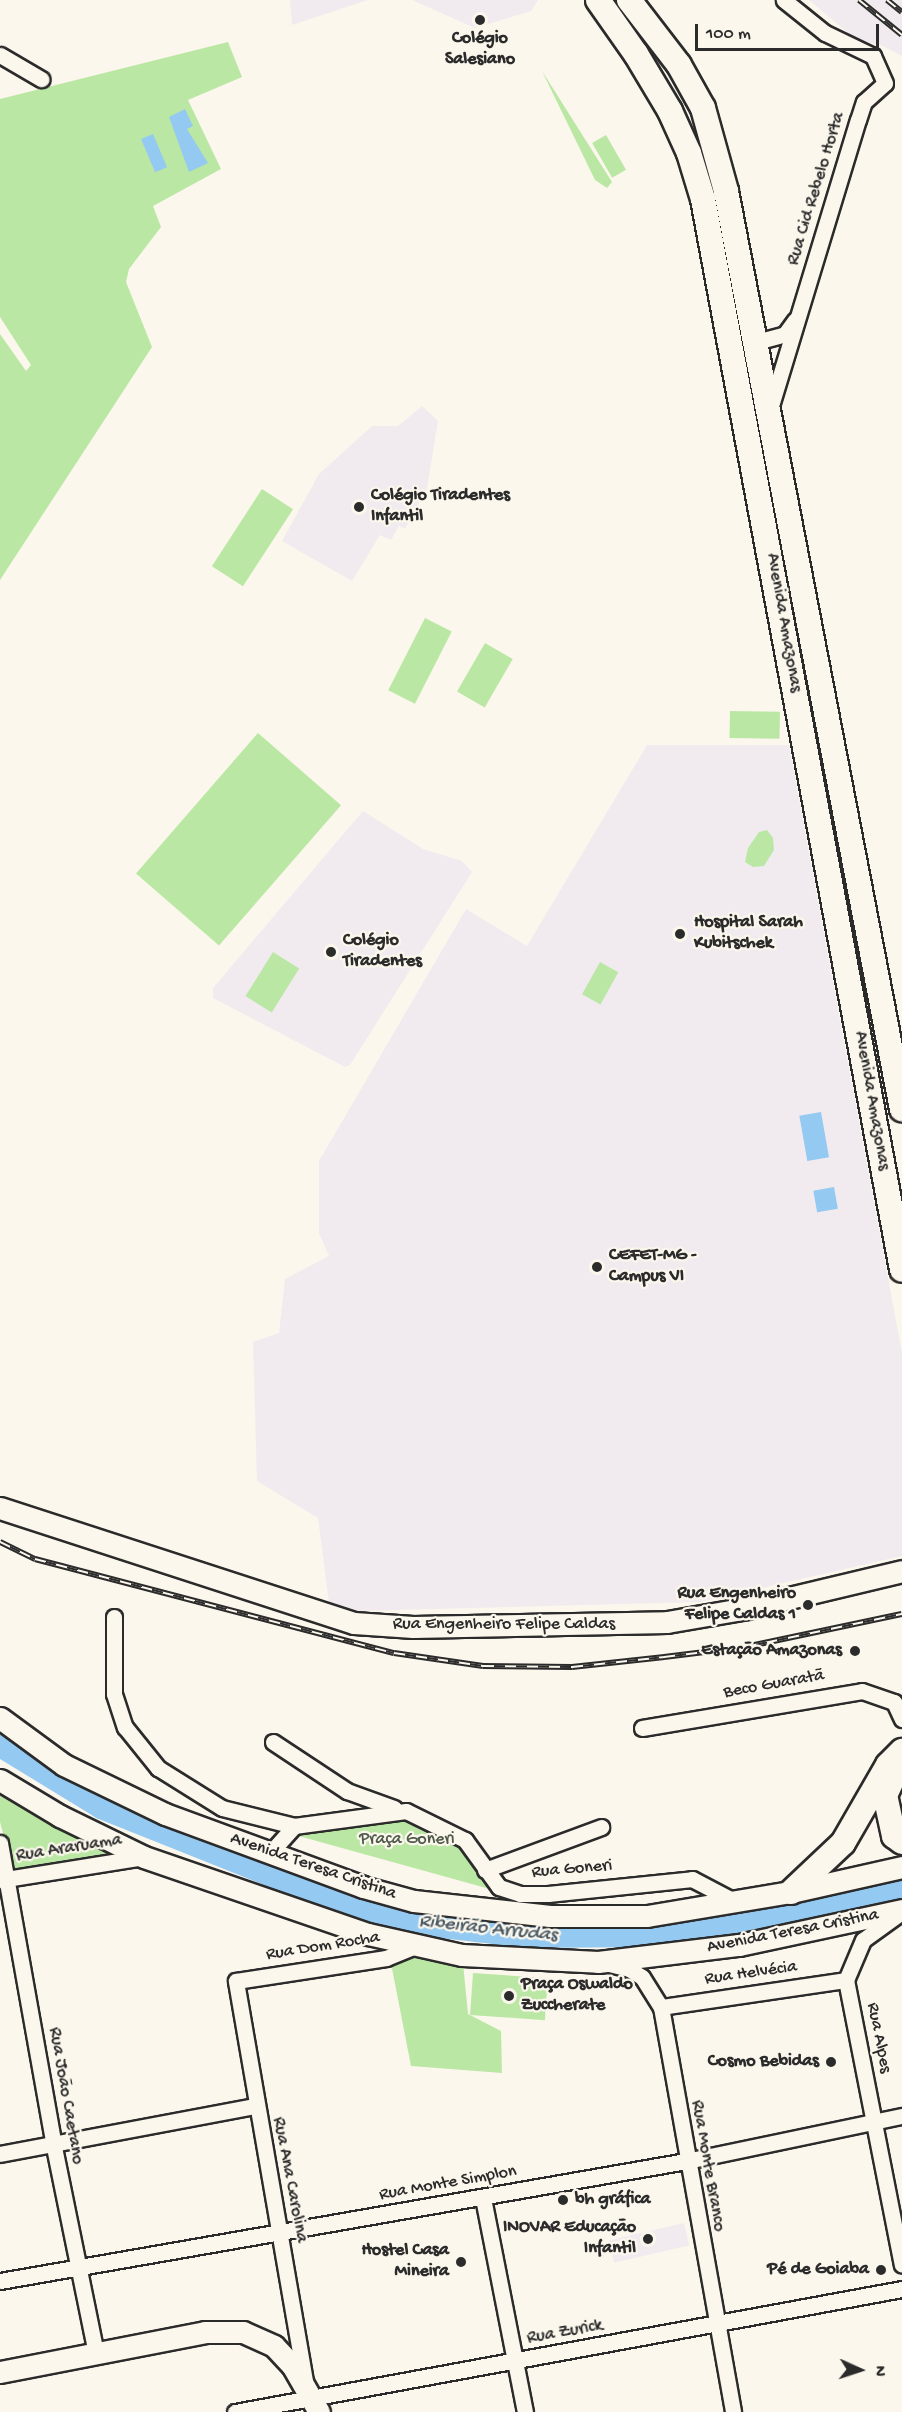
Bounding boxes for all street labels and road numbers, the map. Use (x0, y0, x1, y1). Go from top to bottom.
street label: Rua Cid Rebelo Horta (783, 110, 851, 268)
street label: Avenida Amazonas (760, 552, 806, 694)
street label: Avenida Amazonas (848, 1030, 894, 1172)
street label: Rua Engenheiro Felipe Caldas (393, 1614, 615, 1636)
street label: Beco Guaratã (722, 1666, 826, 1704)
street label: Avenida Teresa Cristina (227, 1828, 399, 1906)
street label: Rua Araruama (15, 1830, 123, 1868)
street label: Rua Goneri (531, 1856, 613, 1884)
street label: Avenida Teresa Cristina (705, 1905, 881, 1959)
street label: Rua Dom Rocha (265, 1927, 381, 1967)
street label: Rua Helvécia (703, 1957, 799, 1991)
street label: Rua Alpes (861, 2001, 895, 2075)
street label: Rua João Caetano (42, 2026, 88, 2166)
street label: Rua Monte Branco (685, 2099, 729, 2233)
street label: Rua Ana Carolina (266, 2115, 312, 2245)
street label: Rua Monte Simplon (378, 2161, 518, 2207)
street label: Rua Zurick (525, 2316, 605, 2350)

